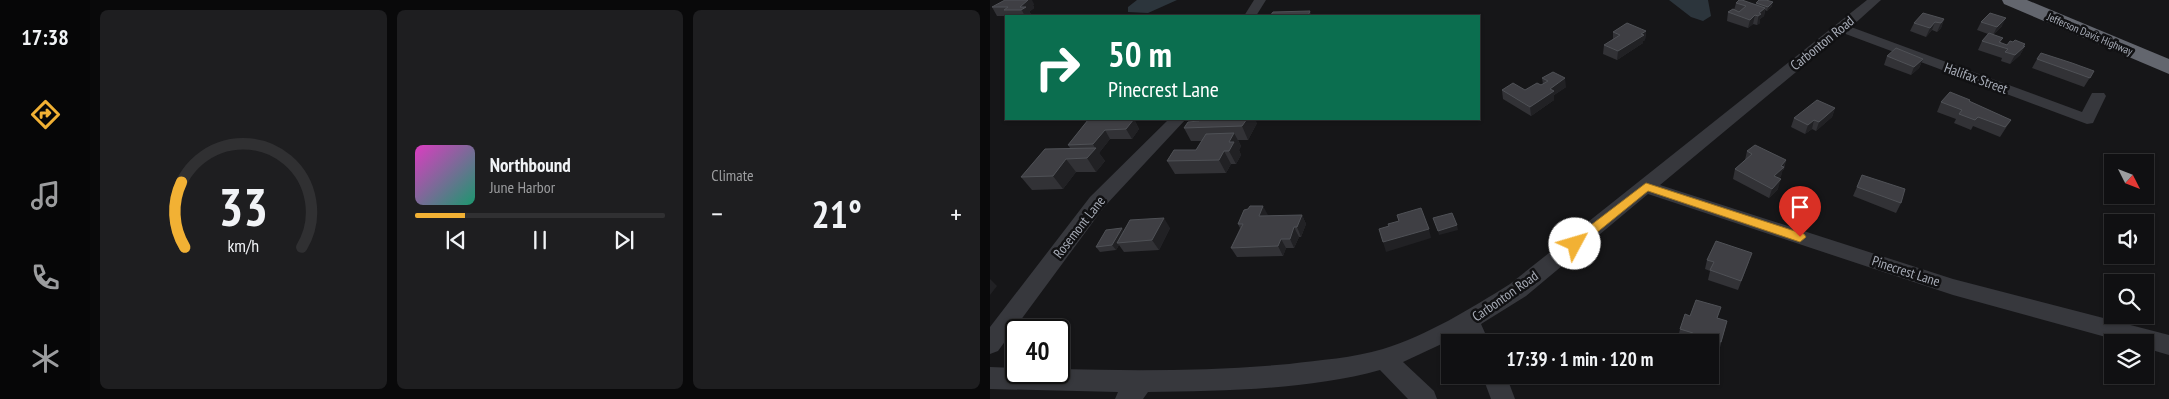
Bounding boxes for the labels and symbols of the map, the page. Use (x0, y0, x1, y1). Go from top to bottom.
street label: Jefferson Davis Highway (2044, 9, 2136, 59)
street label: Carbonton Road (1787, 12, 1857, 74)
street label: Halifax Street (1942, 58, 2010, 98)
north arrow (2104, 154, 2154, 204)
pin (1779, 186, 1821, 237)
street label: Rosemont Lane (1049, 192, 1109, 262)
position arrow (1548, 217, 1600, 269)
street label: Pinecrest Lane (1870, 252, 1942, 291)
street label: Carbonton Road (1468, 267, 1542, 325)
speed limit sign: 40 (1005, 319, 1070, 384)

